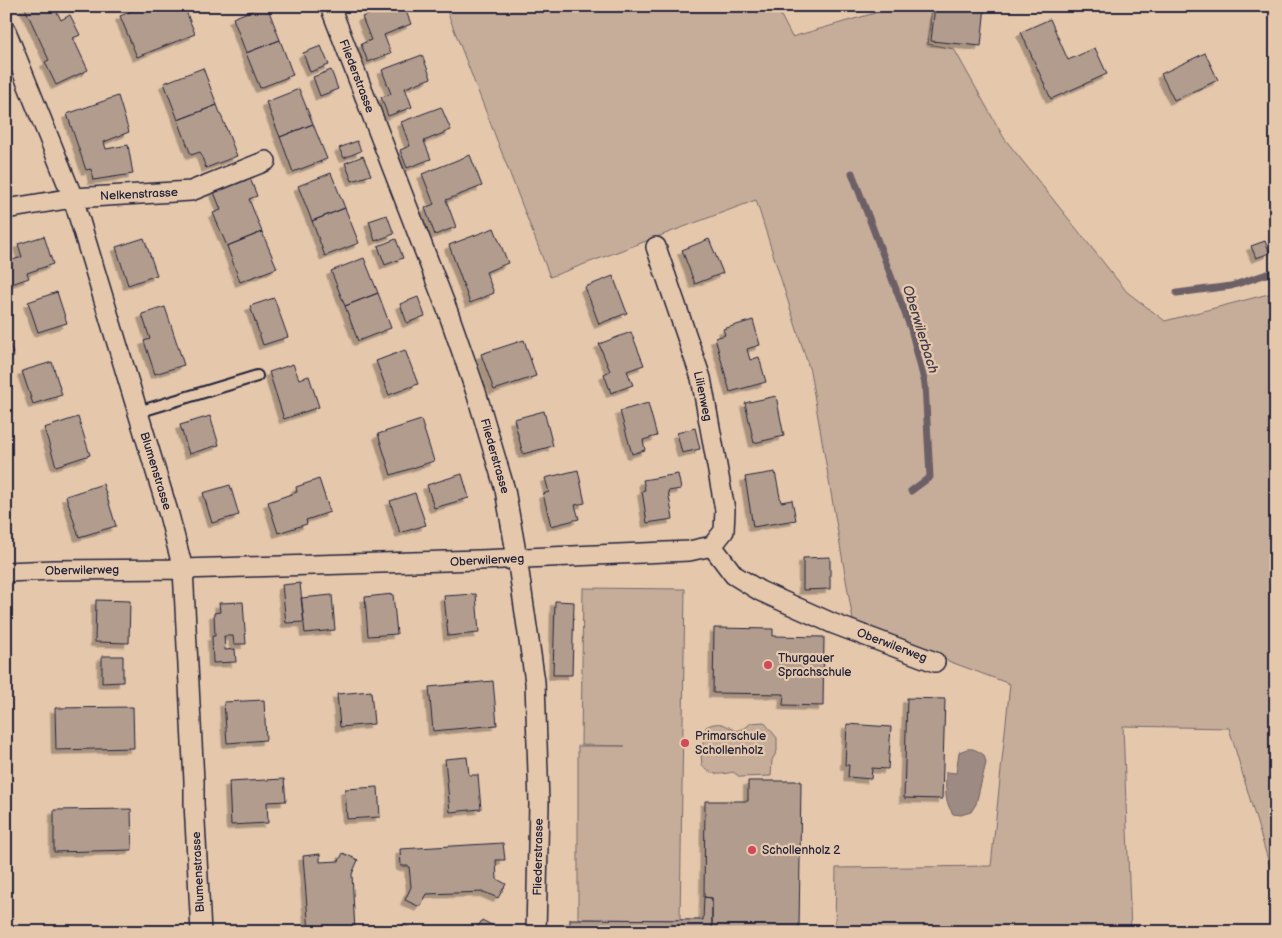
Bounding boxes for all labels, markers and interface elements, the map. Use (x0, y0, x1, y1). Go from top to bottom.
street label: Fliederstrasse (336, 37, 377, 115)
street label: Nelkenstrasse (100, 185, 178, 204)
water label: Oberwilerbach (899, 283, 942, 376)
street label: Lilienweg (690, 370, 715, 423)
street label: Fliederstrasse (477, 417, 512, 495)
street label: Blumenstrasse (137, 430, 175, 512)
street label: Oberwilerweg (450, 551, 525, 570)
street label: Oberwilerweg (45, 562, 119, 579)
street label: Oberwilerweg (854, 625, 929, 666)
place label: Thurgauer Sprachschule (778, 651, 851, 680)
marker: Thurgauer Sprachschule (762, 659, 774, 671)
place label: Primarschule Schollenholz (695, 729, 766, 758)
marker: Primarschule Schollenholz (679, 737, 691, 749)
street label: Fliederstrasse (530, 818, 547, 896)
street label: Blumenstrasse (189, 831, 208, 913)
place label: Schollenholz 2 (762, 843, 840, 858)
marker: Schollenholz 2 (746, 844, 758, 856)

